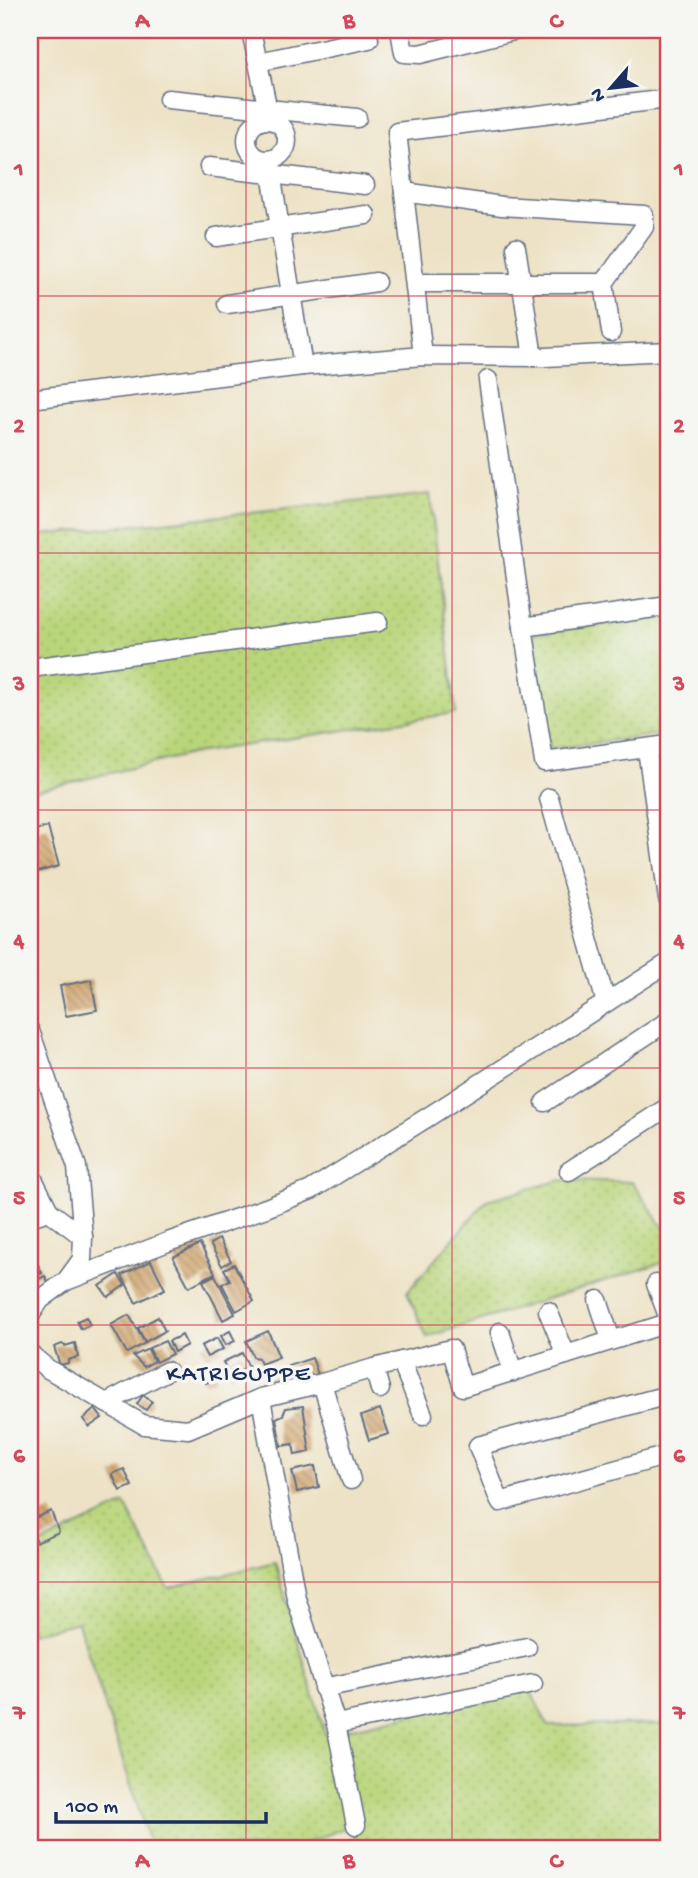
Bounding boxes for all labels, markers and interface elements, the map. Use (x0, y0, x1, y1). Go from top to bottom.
text: A (134, 9, 150, 36)
text: B (342, 9, 356, 36)
text: C (550, 9, 565, 36)
north arrow (576, 52, 646, 122)
text: N (586, 83, 612, 105)
text: 1 (13, 157, 24, 184)
text: 1 (673, 157, 684, 184)
text: 2 (13, 414, 25, 441)
text: 2 (673, 414, 685, 441)
text: 3 (12, 672, 25, 699)
text: 3 (672, 672, 685, 699)
text: 4 (13, 929, 25, 956)
text: 4 (673, 929, 685, 956)
text: 5 (13, 1186, 25, 1213)
text: 5 (673, 1186, 685, 1213)
district label: KATRIGUPPE (166, 1361, 312, 1390)
text: 6 (13, 1444, 26, 1471)
text: 6 (673, 1444, 686, 1471)
text: 7 (12, 1701, 26, 1728)
text: 7 (672, 1701, 686, 1728)
scale bar (56, 1780, 266, 1824)
text: 100 m (65, 1796, 118, 1821)
text: A (134, 1849, 150, 1876)
text: B (342, 1849, 356, 1876)
text: C (550, 1849, 565, 1876)

